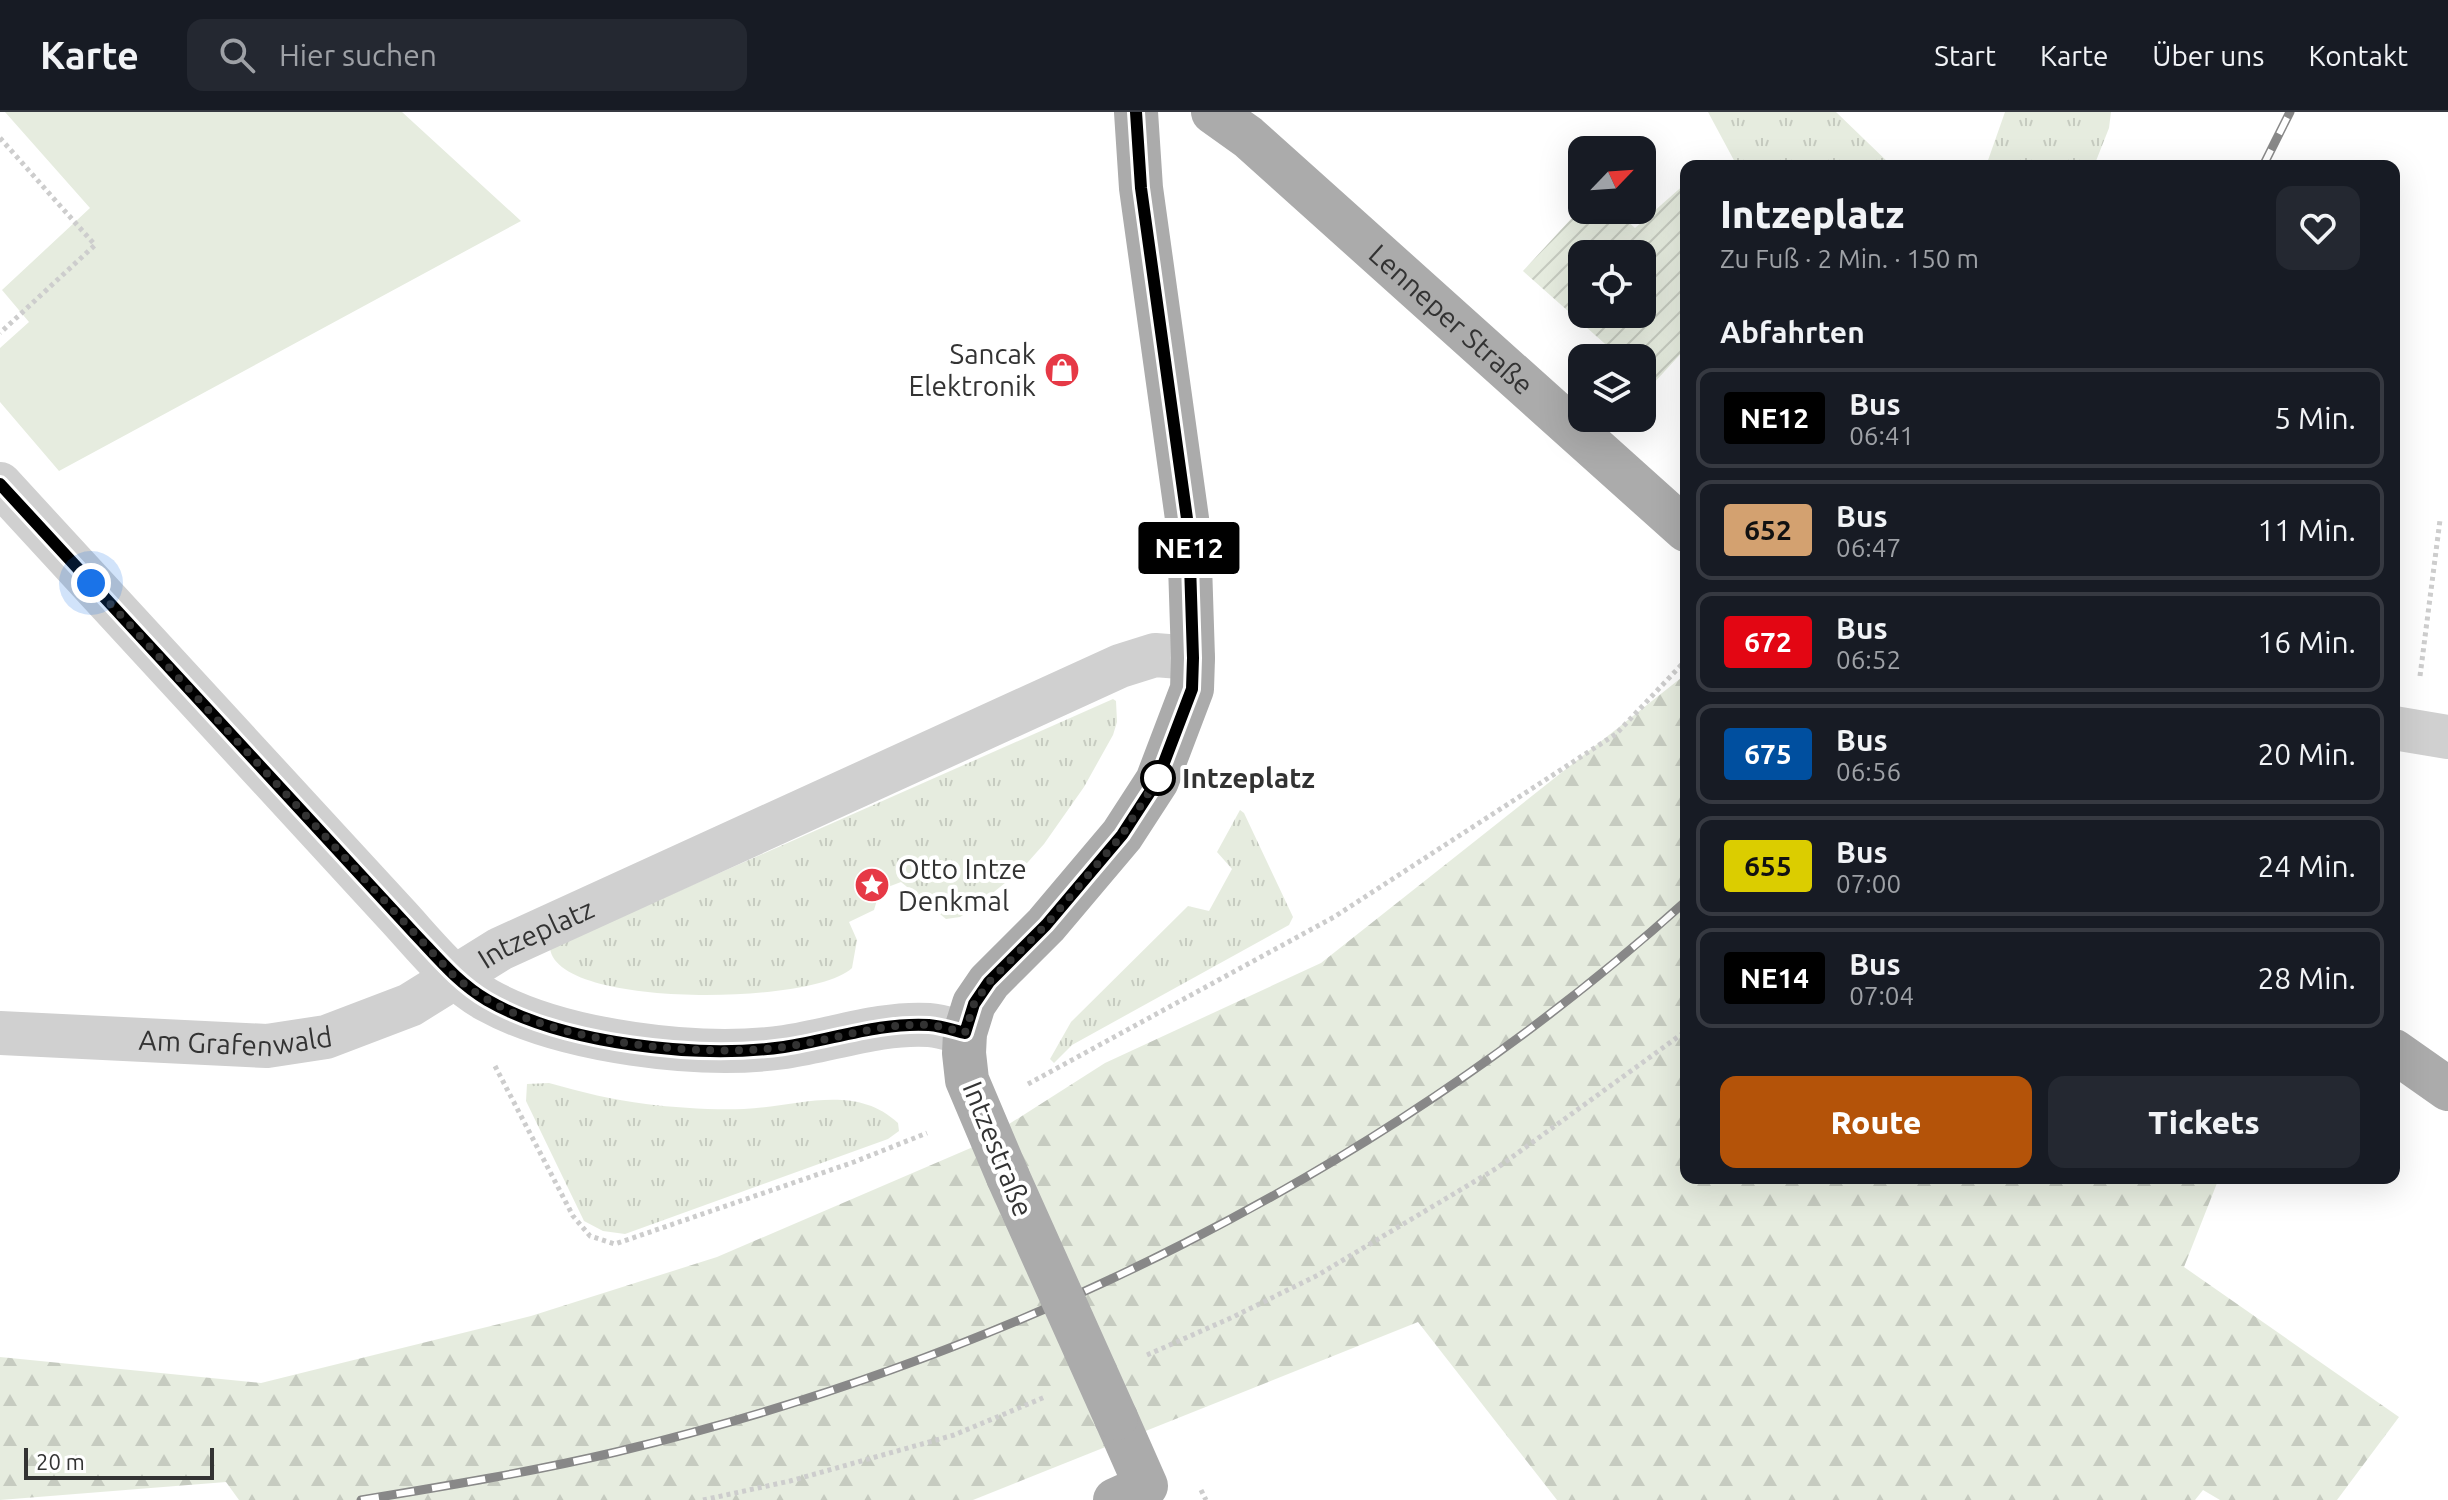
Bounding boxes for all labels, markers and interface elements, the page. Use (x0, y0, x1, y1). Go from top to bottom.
search box (187, 19, 747, 91)
icon: search (215, 33, 259, 77)
text: Karte (40, 34, 139, 76)
text: Hier suchen (279, 38, 437, 72)
text: Start (1934, 40, 1996, 71)
text: Karte (2040, 40, 2108, 71)
text: Über uns (2152, 40, 2264, 71)
text: Kontakt (2308, 40, 2408, 71)
north arrow (1568, 136, 1656, 224)
map controls (1568, 136, 1656, 432)
button: heart (2276, 186, 2360, 270)
text: Intzeplatz (1720, 193, 1904, 235)
street label: Lenneper Straße (1363, 238, 1540, 400)
button: locate (1568, 240, 1656, 328)
text: Zu Fuß · 2 Min. · 150 m (1720, 244, 1979, 273)
text: Abfahrten (1720, 315, 1865, 349)
place label: Sancak Elektronik (908, 338, 1036, 401)
button: layers (1568, 344, 1656, 432)
shop icon: Sancak Elektronik (1043, 351, 1081, 389)
text: Bus (1849, 387, 1901, 421)
text: 5 Min. (2274, 401, 2356, 435)
text: NE12 (1740, 402, 1809, 433)
text: 06:41 (1849, 421, 1914, 450)
text: Bus (1836, 499, 1888, 533)
text: 11 Min. (2257, 513, 2356, 547)
text: 652 (1744, 514, 1792, 545)
line badge: NE12 (1133, 522, 1245, 574)
text: NE12 (1154, 532, 1224, 563)
text: 06:47 (1836, 533, 1901, 562)
your location (71, 563, 111, 603)
text: Bus (1836, 611, 1888, 645)
text: 16 Min. (2257, 625, 2356, 659)
text: 672 (1744, 626, 1792, 657)
text: 06:52 (1836, 645, 1901, 674)
text: Bus (1836, 723, 1888, 757)
text: 20 Min. (2257, 737, 2356, 771)
text: 675 (1744, 738, 1792, 769)
text: 06:56 (1836, 757, 1901, 786)
marker: Intzeplatz (1141, 761, 1175, 795)
place label: Intzeplatz (1182, 762, 1315, 793)
text: Bus (1836, 835, 1888, 869)
text: 24 Min. (2257, 849, 2356, 883)
text: 655 (1744, 850, 1792, 881)
place label: Otto Intze Denkmal (898, 853, 1027, 916)
place icon: Otto Intze Denkmal (853, 866, 891, 904)
text: 07:00 (1836, 869, 1901, 898)
street label: Intzeplatz (472, 892, 598, 974)
text: Bus (1849, 947, 1901, 981)
text: 28 Min. (2257, 961, 2356, 995)
text: NE14 (1740, 962, 1809, 993)
text: 07:04 (1849, 981, 1914, 1010)
street label: Am Grafenwald (138, 1020, 334, 1061)
button: Route (1720, 1076, 2032, 1168)
button: Tickets (2048, 1076, 2360, 1168)
street label: Intzestraße (957, 1077, 1040, 1221)
scale bar (24, 1444, 214, 1480)
text: 20 m (36, 1449, 85, 1474)

